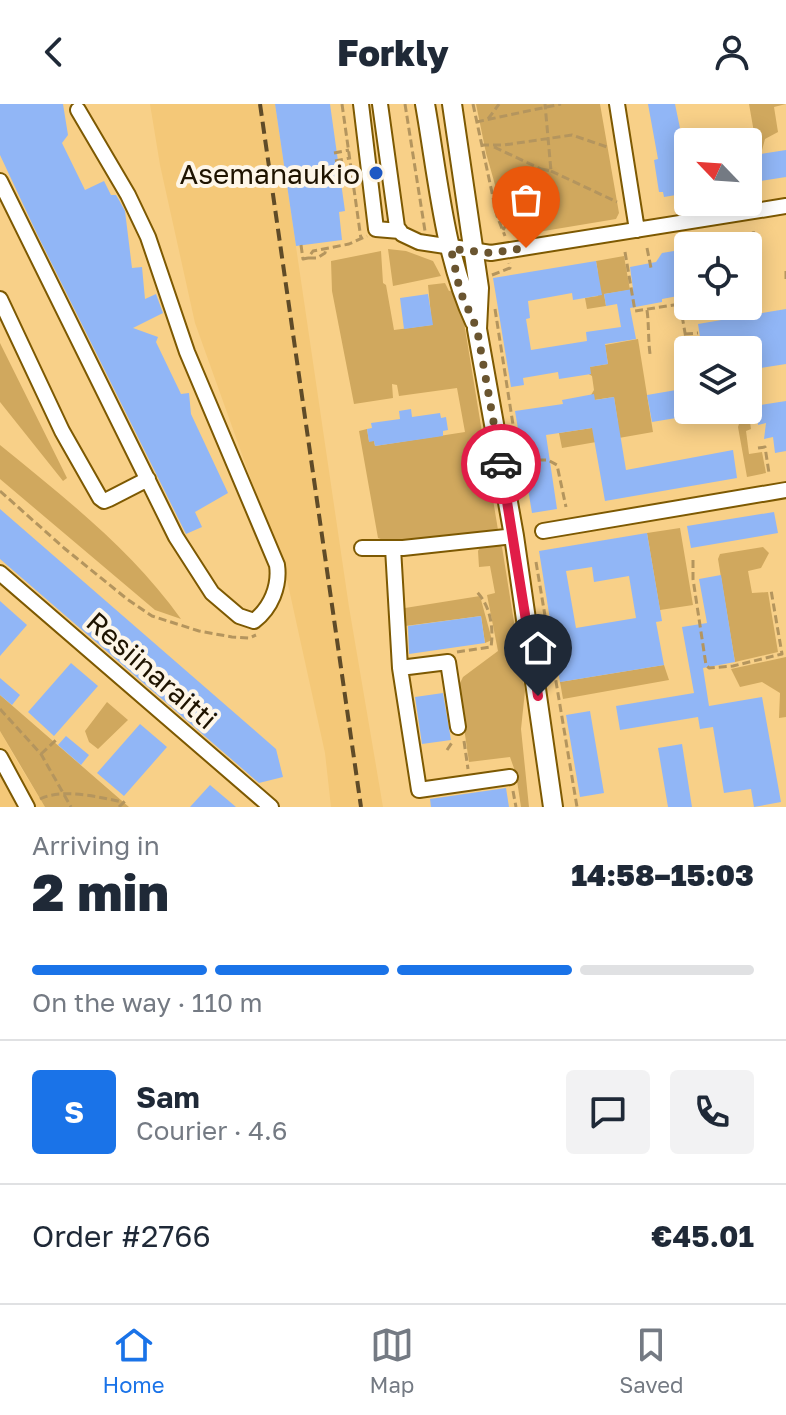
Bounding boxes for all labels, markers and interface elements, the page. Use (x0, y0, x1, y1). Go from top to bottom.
icon: back (32, 30, 76, 74)
icon: person (710, 30, 754, 74)
text: Forkly (337, 31, 449, 74)
north arrow (674, 128, 762, 216)
map controls (674, 128, 762, 424)
place label: Asemanaukio (180, 157, 360, 190)
marker: Asemanaukio (367, 164, 385, 182)
pin (492, 166, 560, 248)
icon: bag (504, 178, 548, 222)
button: locate (674, 232, 762, 320)
button: layers (674, 336, 762, 424)
courier (461, 424, 541, 504)
icon: car (479, 442, 523, 486)
street label: Resiinaraitti (80, 605, 224, 735)
pin (504, 614, 572, 696)
icon: home (516, 626, 560, 670)
text: Arriving in (32, 830, 160, 861)
text: 14:58–15:03 (571, 857, 754, 893)
text: 2 min (32, 860, 169, 922)
text: On the way · 110 m (32, 987, 263, 1018)
button: chat (566, 1070, 650, 1154)
button: phone (670, 1070, 754, 1154)
text: Sam (136, 1079, 200, 1115)
text: S (64, 1094, 84, 1130)
text: Courier · 4.6 (136, 1115, 288, 1146)
text: Order #2766 (32, 1218, 211, 1254)
text: €45.01 (651, 1218, 754, 1254)
tab: Home (102, 1323, 165, 1398)
tab: Map (369, 1323, 414, 1398)
tab: Saved (619, 1323, 684, 1398)

